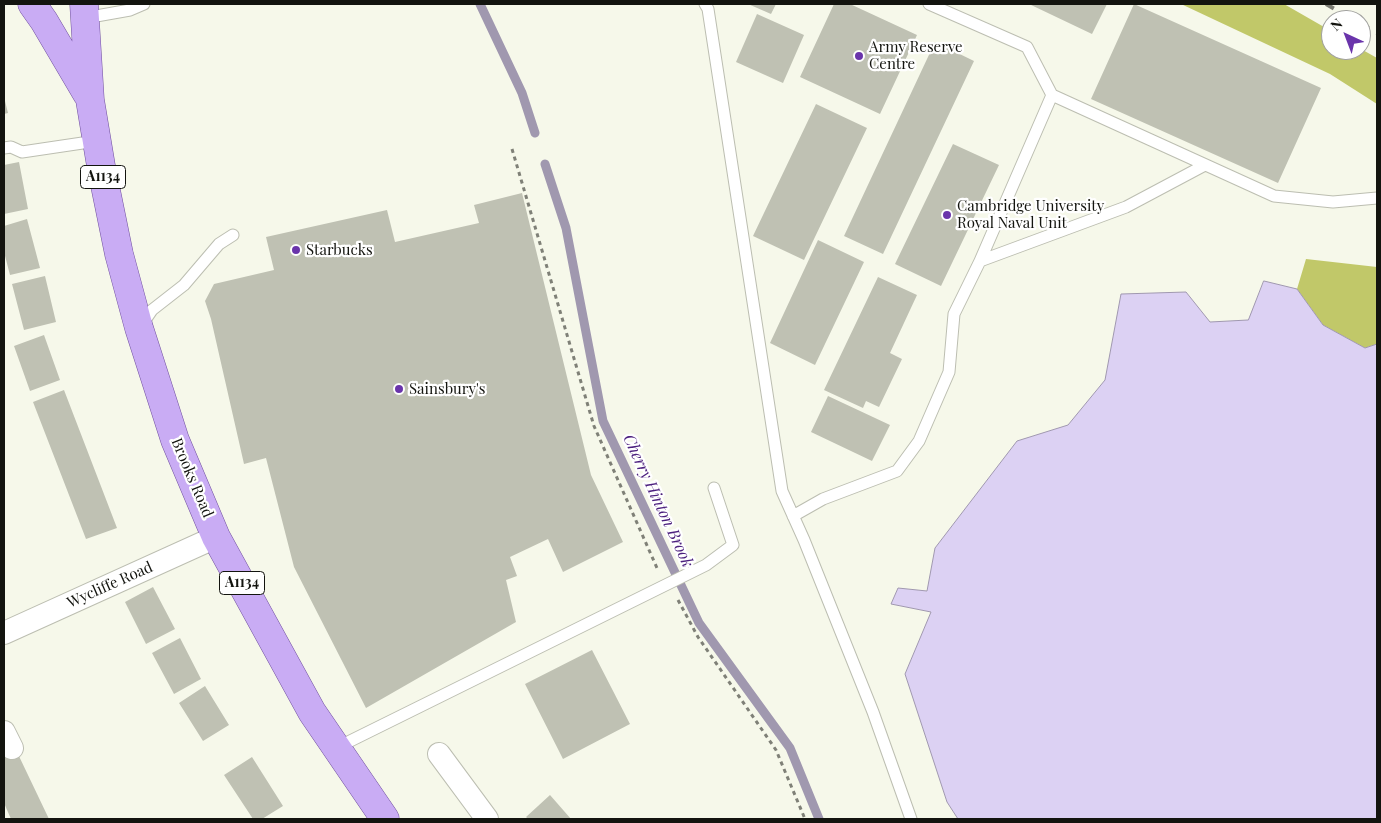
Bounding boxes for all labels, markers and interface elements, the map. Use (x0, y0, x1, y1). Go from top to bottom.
north arrow (1321, 10, 1371, 60)
text: N (1326, 14, 1346, 35)
place label: Army Reserve Centre (869, 38, 963, 73)
marker: Army Reserve Centre (853, 50, 865, 62)
road number: A1134 (80, 166, 126, 188)
place label: Cambridge University Royal Naval Unit (957, 197, 1104, 232)
marker: Cambridge University Royal Naval Unit (941, 209, 953, 221)
place label: Starbucks (306, 241, 373, 259)
marker: Starbucks (290, 244, 302, 256)
place label: Sainsbury's (409, 380, 486, 398)
marker: Sainsbury's (393, 383, 405, 395)
water label: Cherry Hinton Brook (619, 431, 697, 571)
street label: Brooks Road (167, 435, 217, 521)
street label: Wycliffe Road (64, 558, 156, 612)
road number: A1134 (220, 572, 264, 594)

